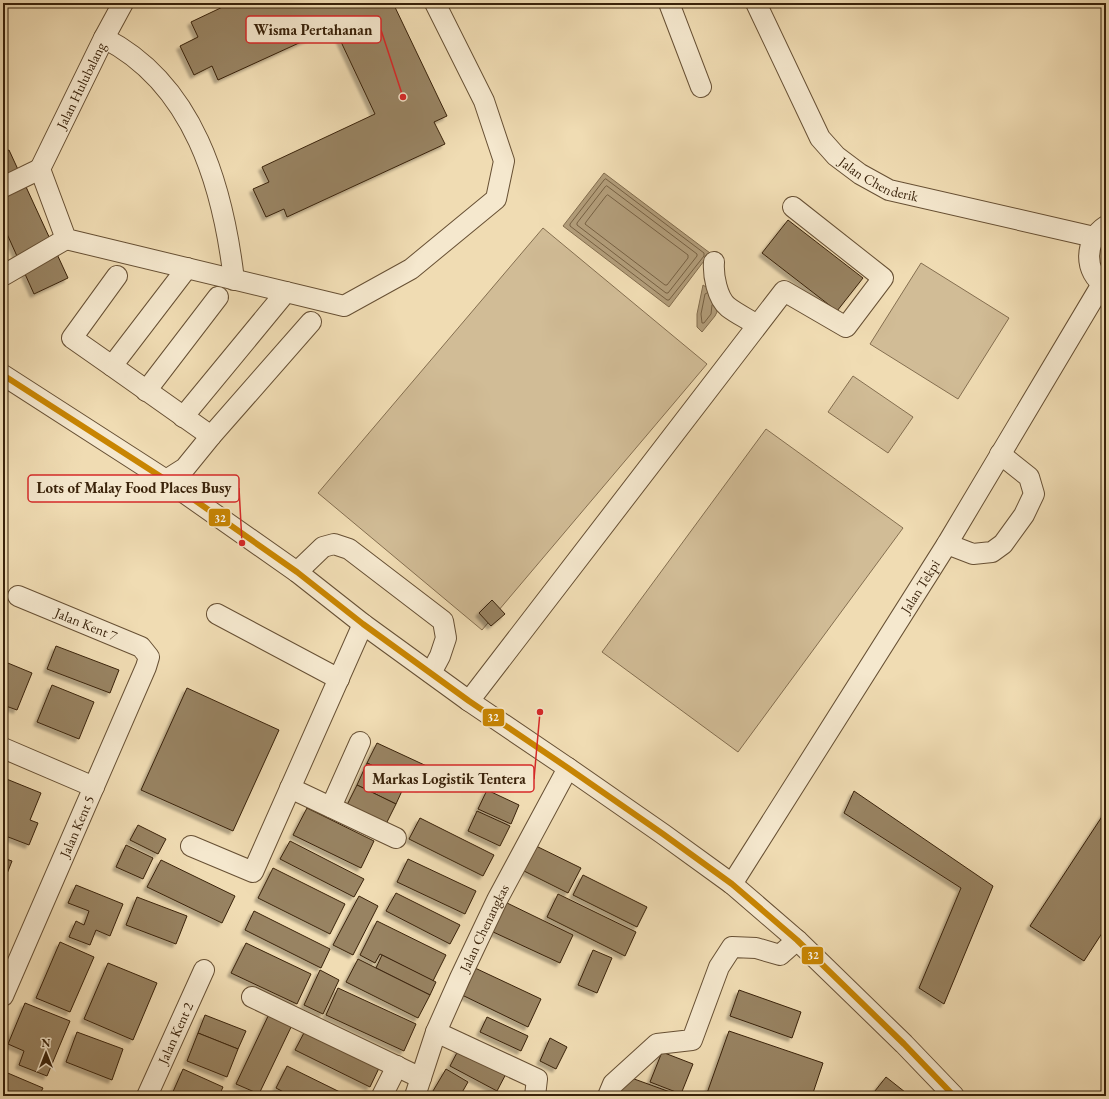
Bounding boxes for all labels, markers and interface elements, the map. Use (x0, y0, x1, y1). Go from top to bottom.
callout: Wisma Pertahanan (246, 16, 381, 43)
text: Wisma Pertahanan (254, 20, 373, 39)
street label: Jalan Hulubalang (52, 38, 110, 133)
street label: Jalan Chenderik (835, 152, 920, 206)
callout: Lots of Malay Food Places Busy (28, 475, 239, 502)
text: Lots of Malay Food Places Busy (37, 478, 232, 497)
line badge: 32 (208, 508, 231, 527)
text: 32 (214, 511, 226, 525)
street label: Jalan Tekpi (896, 556, 944, 618)
street label: Jalan Kent 7 (51, 603, 120, 645)
line badge: 32 (482, 708, 505, 727)
text: 32 (487, 710, 499, 724)
callout: Markas Logistik Tentera (364, 765, 534, 792)
text: Markas Logistik Tentera (372, 769, 526, 788)
street label: Jalan Kent 5 (55, 793, 98, 861)
street label: Jalan Chenangkas (455, 880, 513, 976)
line badge: 32 (801, 946, 824, 965)
text: 32 (807, 948, 819, 962)
street label: Jalan Kent 2 (153, 999, 197, 1068)
north arrow (26, 1033, 66, 1073)
text: N (42, 1036, 51, 1050)

